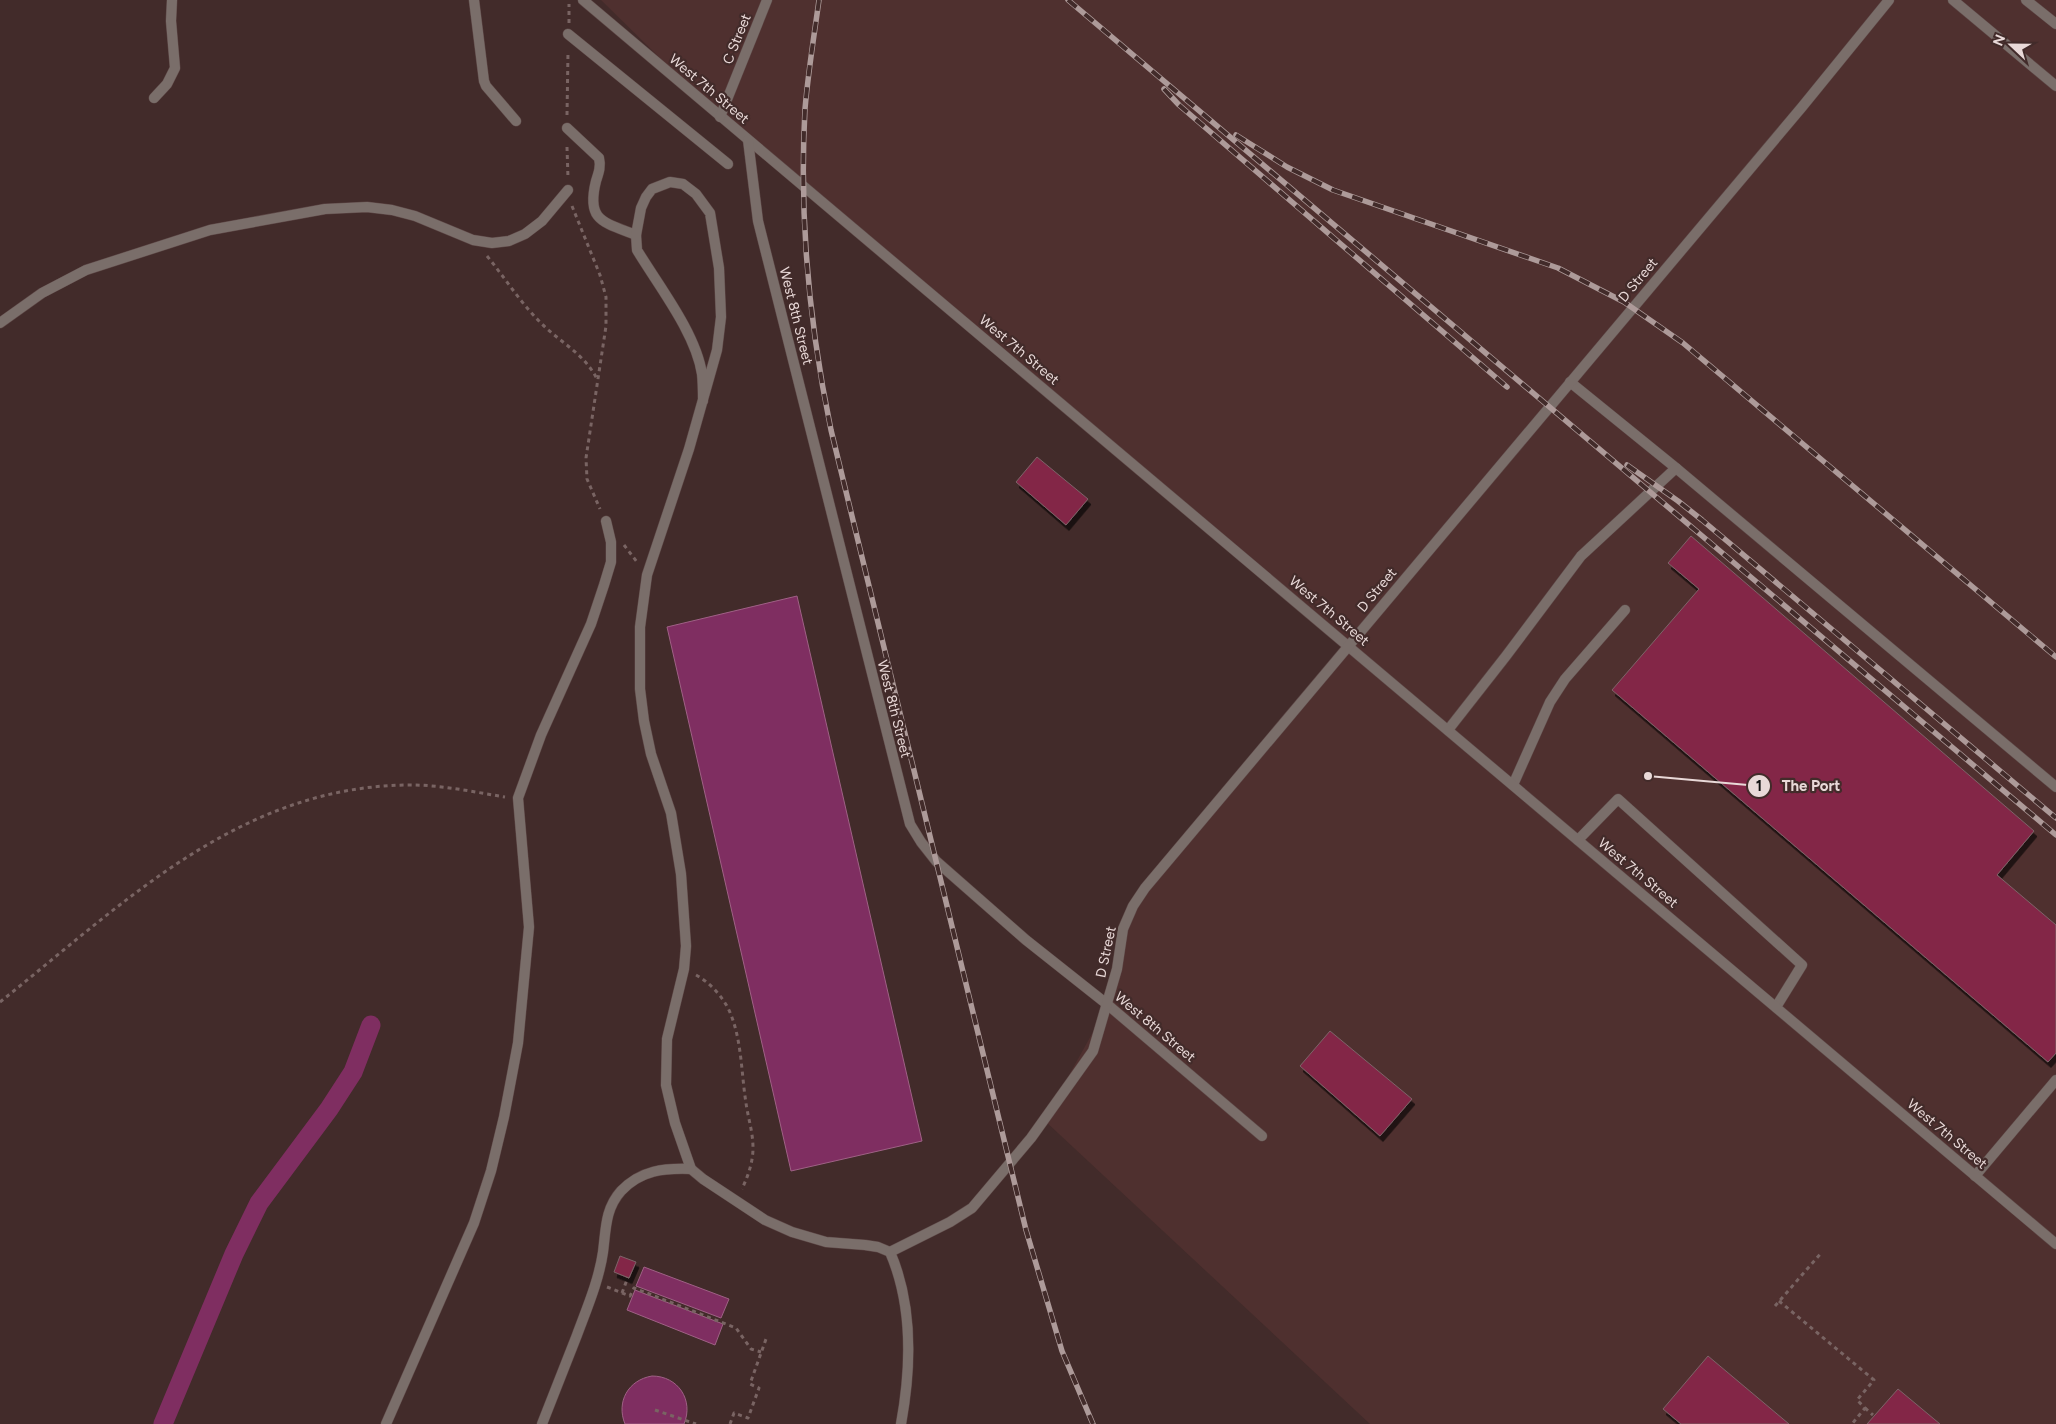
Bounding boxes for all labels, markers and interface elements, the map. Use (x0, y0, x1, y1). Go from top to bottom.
street label: C Street (719, 11, 755, 67)
north arrow (1986, 20, 2036, 70)
text: N (1990, 32, 2009, 49)
street label: West 7th Street (666, 51, 752, 127)
street label: D Street (1615, 255, 1661, 305)
street label: West 8th Street (776, 265, 816, 367)
street label: West 7th Street (976, 312, 1062, 388)
street label: D Street (1354, 565, 1400, 615)
street label: West 7th Street (1286, 573, 1372, 649)
street label: West 8th Street (874, 658, 914, 760)
callout: The Port (1747, 771, 1850, 801)
text: 1 (1756, 777, 1762, 795)
text: The Port (1782, 777, 1840, 795)
street label: West 7th Street (1595, 835, 1681, 911)
street label: D Street (1092, 925, 1120, 979)
street label: West 8th Street (1111, 988, 1199, 1066)
street label: West 7th Street (1904, 1096, 1990, 1172)

